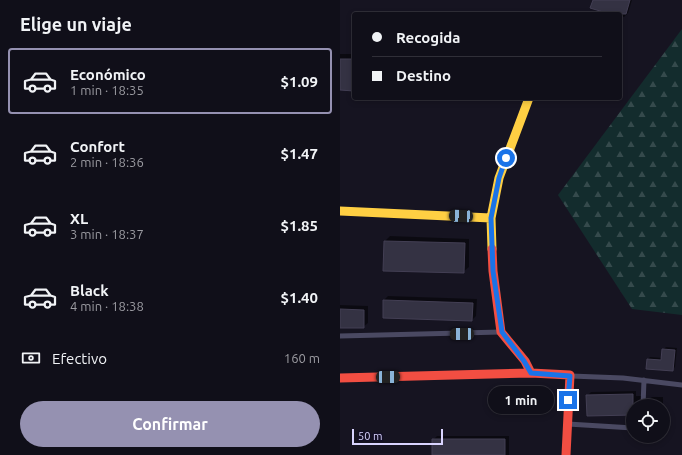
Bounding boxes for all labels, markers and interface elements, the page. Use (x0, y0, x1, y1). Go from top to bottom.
text: Elige un viaje (20, 14, 132, 34)
text: Recogida (396, 29, 460, 46)
icon: car (22, 63, 58, 99)
text: Económico (70, 66, 146, 83)
text: Destino (396, 67, 451, 84)
text: $1.09 (280, 73, 318, 90)
text: 1 min · 18:35 (70, 83, 144, 97)
icon: car (22, 135, 58, 171)
text: Confort (70, 138, 125, 155)
text: $1.47 (280, 145, 318, 162)
route start (497, 149, 515, 167)
text: 2 min · 18:36 (70, 155, 144, 169)
icon: car (22, 207, 58, 243)
car (449, 209, 473, 223)
text: XL (70, 210, 88, 227)
text: $1.85 (280, 217, 318, 234)
text: 3 min · 18:37 (70, 227, 144, 241)
icon: car (22, 279, 58, 315)
text: Black (70, 282, 109, 299)
text: $1.40 (280, 289, 318, 306)
text: 4 min · 18:38 (70, 299, 144, 313)
car (450, 328, 474, 340)
icon: cash (20, 347, 42, 369)
text: Efectivo (52, 350, 107, 367)
text: 160 m (284, 351, 320, 365)
car (376, 371, 400, 383)
callout: 1 min (488, 386, 554, 414)
route end (559, 391, 577, 409)
text: 1 min (505, 393, 537, 407)
map controls (626, 399, 670, 443)
button: locate (626, 399, 670, 443)
button: Confirmar (20, 401, 320, 447)
scale bar (352, 427, 443, 446)
text: 50 m (358, 430, 382, 442)

